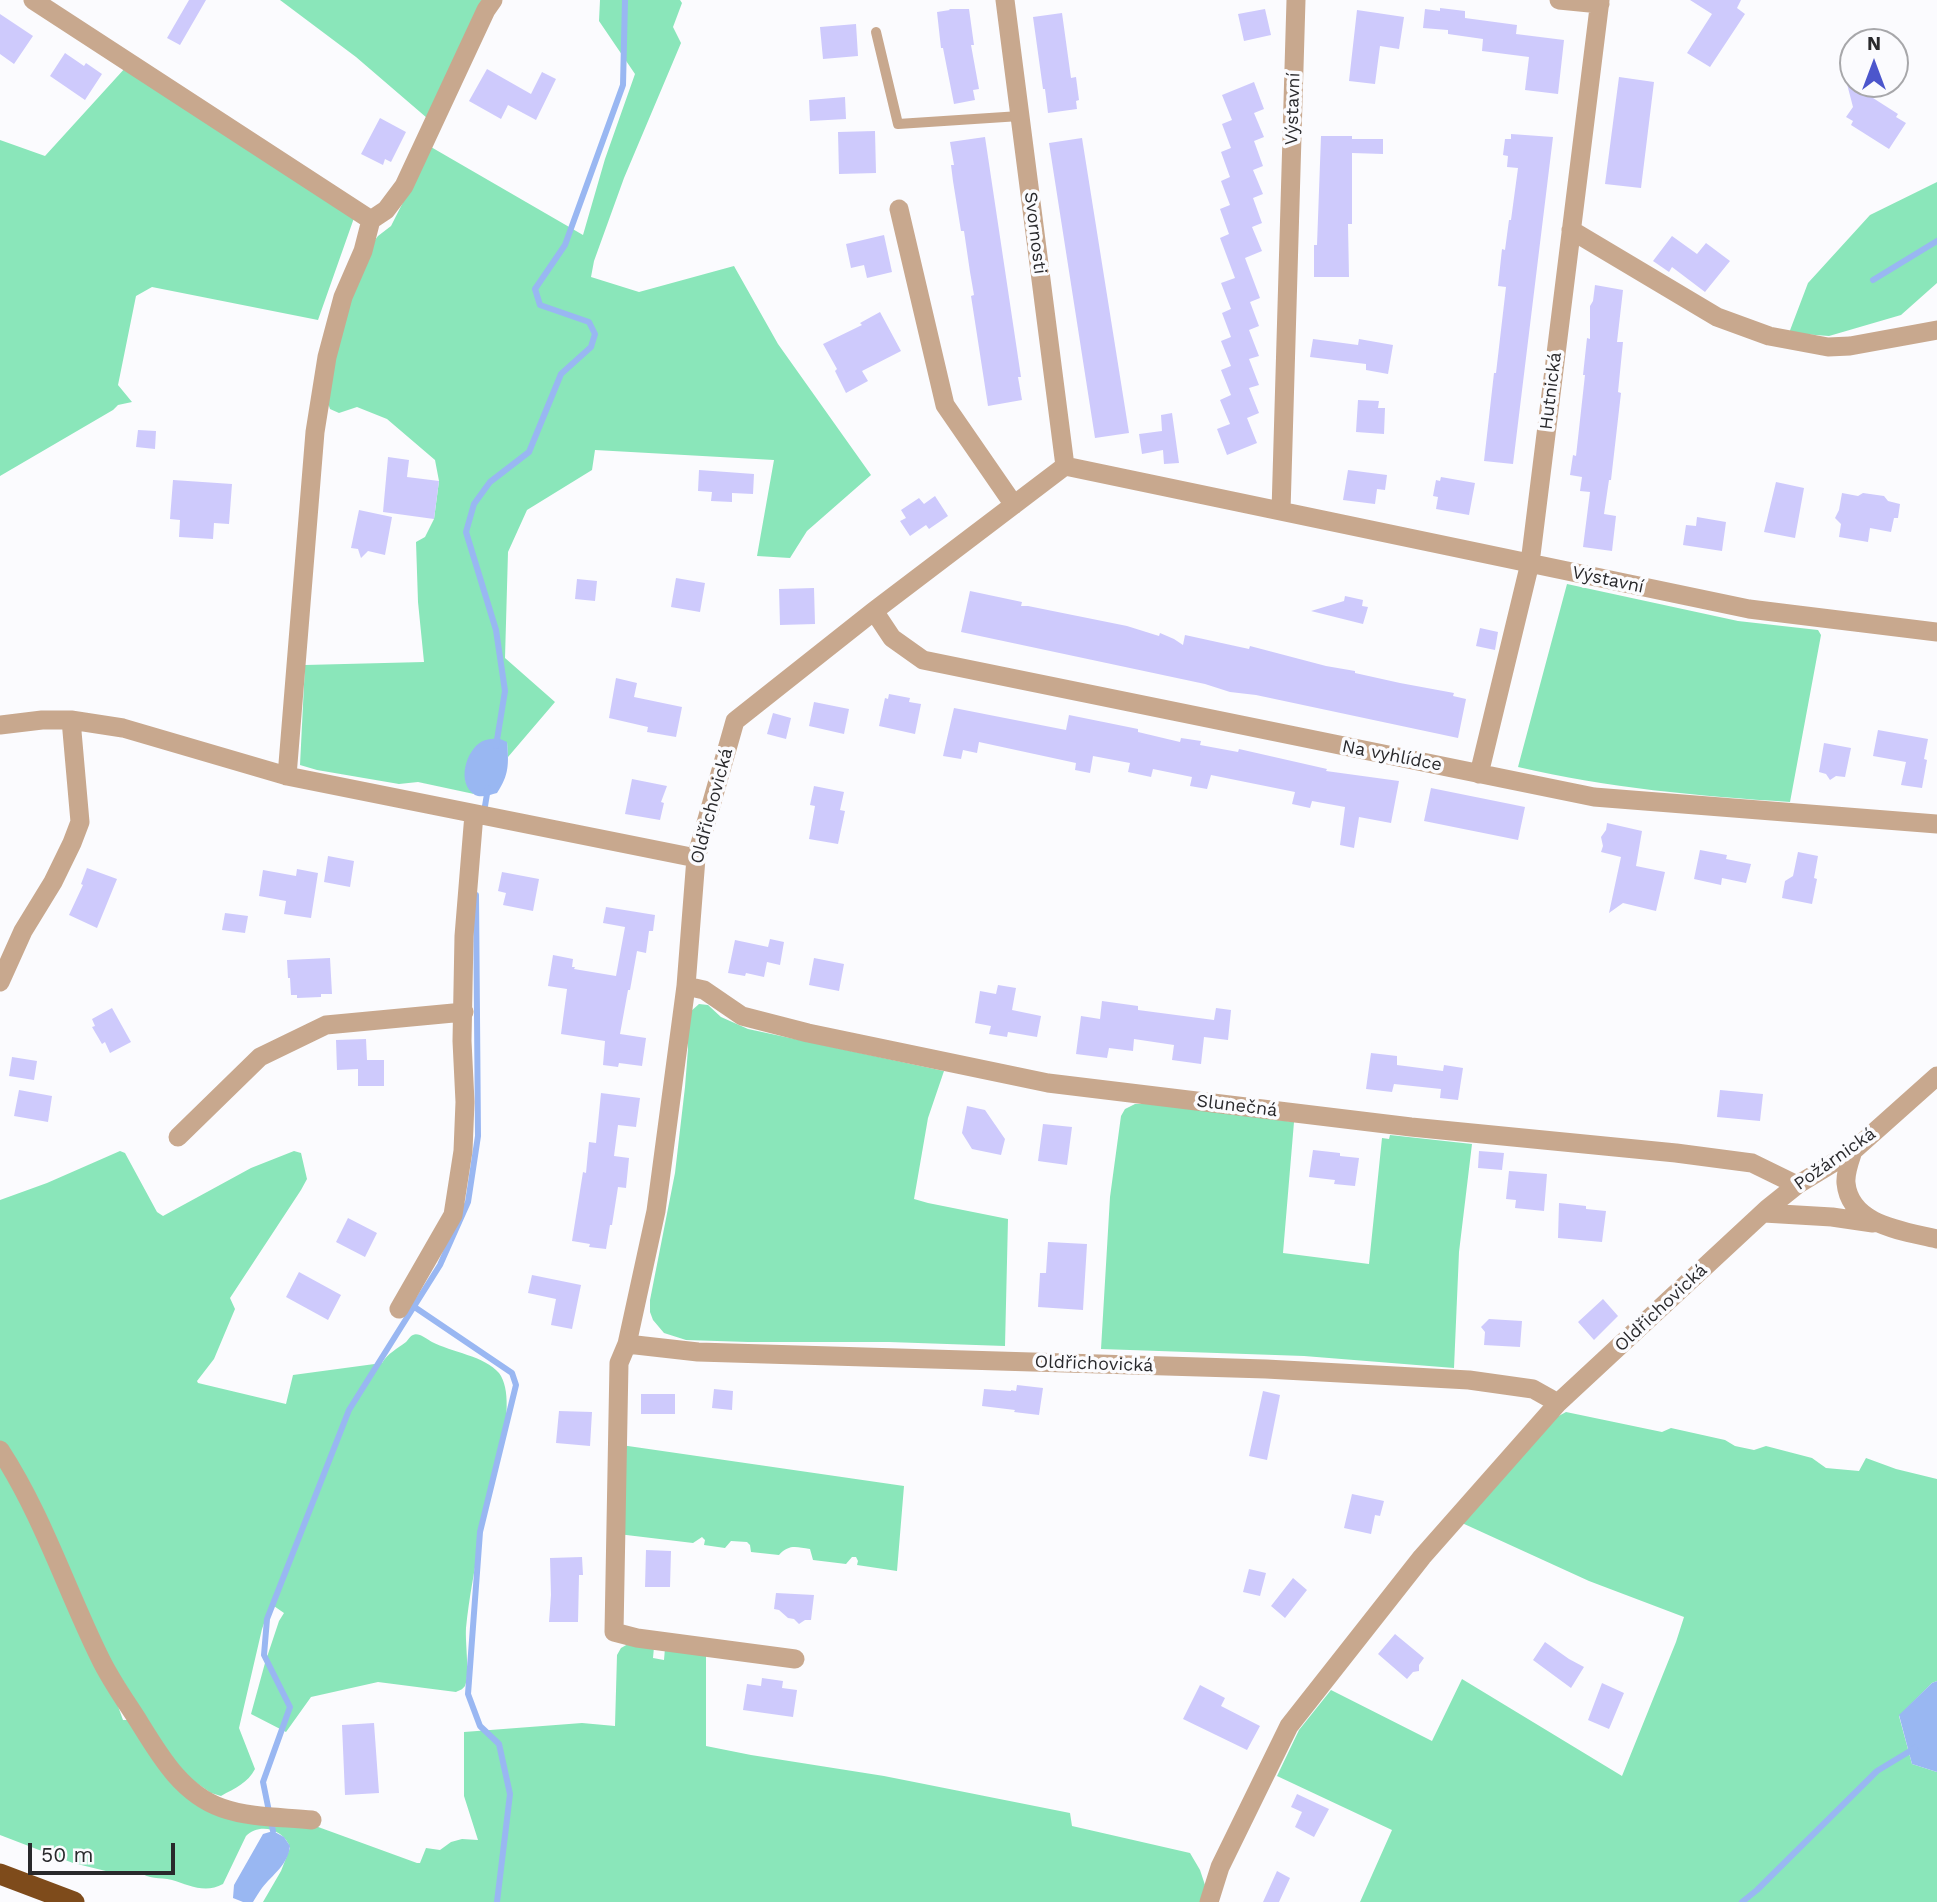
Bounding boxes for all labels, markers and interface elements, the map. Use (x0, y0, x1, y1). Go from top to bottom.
north arrow (1839, 28, 1909, 98)
text: N (1867, 32, 1881, 55)
street label: Výstavní (1281, 72, 1305, 146)
street label: Svornosti (1019, 191, 1051, 275)
street label: Hutnická (1536, 351, 1566, 431)
street label: Výstavní (1570, 562, 1646, 598)
street label: Na vyhlídce (1340, 736, 1444, 776)
street label: Oldřichovická (686, 746, 738, 866)
street label: Slunečná (1195, 1090, 1279, 1122)
street label: Požárnická (1790, 1123, 1880, 1195)
street label: Oldřichovická (1610, 1260, 1712, 1356)
street label: Oldřichovická (1034, 1351, 1154, 1377)
scale bar (32, 1828, 178, 1872)
text: 50 m (41, 1842, 93, 1867)

